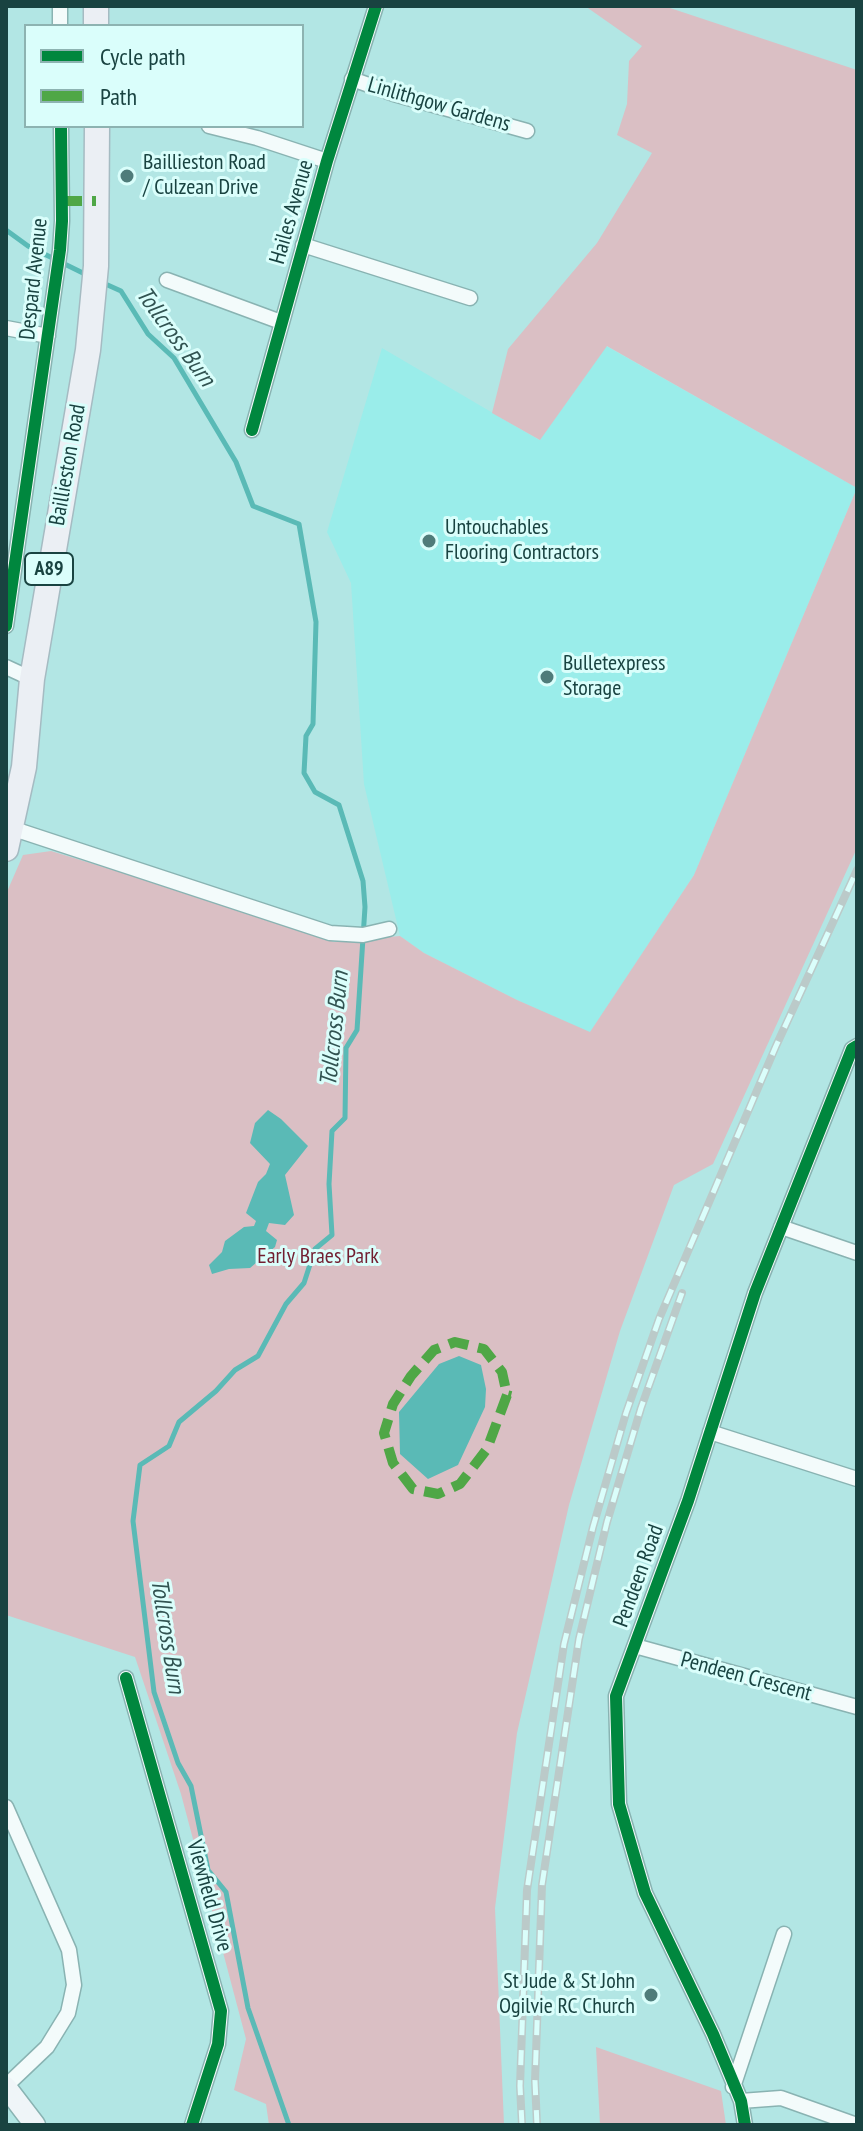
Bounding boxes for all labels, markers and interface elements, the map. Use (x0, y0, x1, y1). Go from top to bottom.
legend (24, 24, 304, 128)
text: Cycle path (100, 41, 186, 72)
street label: Linlithgow Gardens (365, 72, 513, 138)
text: Path (100, 81, 137, 112)
place label: Baillieston Road / Culzean Drive (143, 150, 266, 202)
street label: Hailes Avenue (265, 157, 319, 267)
marker: Baillieston Road / Culzean Drive (118, 167, 136, 185)
street label: Despard Avenue (14, 217, 54, 341)
water label: Tollcross Burn (129, 282, 221, 392)
street label: Baillieston Road (44, 402, 92, 528)
place label: Untouchables Flooring Contractors (445, 515, 599, 566)
marker: Untouchables Flooring Contractors (420, 532, 438, 550)
road number: A89 (25, 553, 73, 585)
place label: Bulletexpress Storage (563, 651, 665, 702)
marker: Bulletexpress Storage (538, 668, 556, 686)
water label: Tollcross Burn (315, 970, 355, 1088)
park label: Early Braes Park (257, 1244, 379, 1270)
street label: Pendeen Road (608, 1521, 670, 1631)
water label: Tollcross Burn (144, 1577, 190, 1695)
street label: Pendeen Crescent (678, 1647, 814, 1707)
street label: Viewfield Drive (180, 1837, 238, 1955)
place label: St Jude & St John Ogilvie RC Church (499, 1969, 635, 2020)
marker: St Jude & St John Ogilvie RC Church (642, 1986, 660, 2004)

